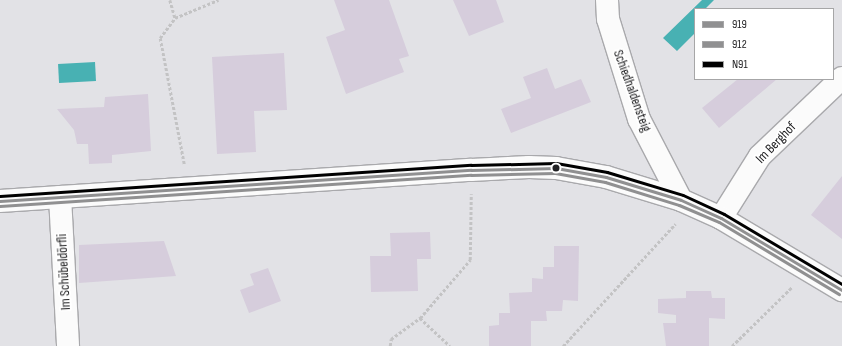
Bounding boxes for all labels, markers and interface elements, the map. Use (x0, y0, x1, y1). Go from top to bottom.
legend (694, 8, 834, 80)
text: 919 (732, 17, 747, 32)
text: 912 (732, 37, 747, 52)
street label: Schiedhaldensteig (609, 48, 655, 134)
text: N91 (732, 57, 748, 72)
street label: Im Berghof (752, 119, 800, 167)
unlabelled marker (551, 163, 561, 173)
street label: Im Schübeldörfli (54, 233, 74, 311)

